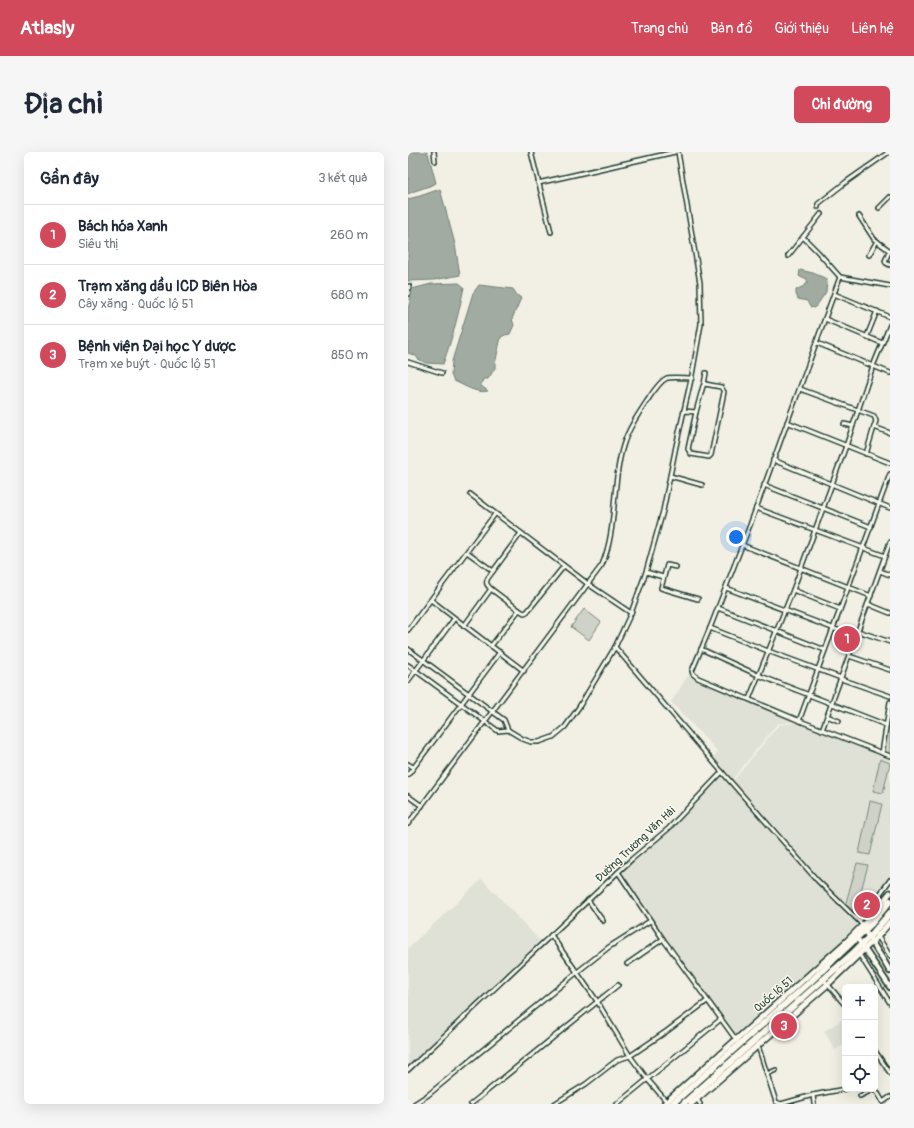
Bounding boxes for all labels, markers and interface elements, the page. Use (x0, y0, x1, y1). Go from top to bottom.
text: Atlasly (20, 16, 74, 40)
text: Trang chủ (631, 20, 688, 37)
text: Bản đồ (710, 20, 753, 37)
text: Giới thiệu (775, 20, 829, 37)
text: Liên hệ (851, 20, 894, 37)
button: Chỉ đường (794, 86, 890, 123)
text: Địa chỉ (24, 87, 103, 122)
text: Gần đây (40, 168, 99, 189)
text: 3 kết quả (318, 170, 368, 186)
text: Bách hóa Xanh (78, 217, 167, 236)
text: 1 (50, 227, 56, 243)
text: 260 m (330, 227, 368, 243)
text: Siêu thị (78, 236, 119, 252)
text: Trạm xăng dầu ICD Biên Hòa (78, 277, 257, 296)
text: 2 (49, 287, 57, 303)
text: 680 m (331, 287, 368, 303)
text: Cây xăng · Quốc lộ 51 (78, 296, 194, 312)
text: Bệnh viện Đại học Y dược (78, 337, 236, 356)
text: 3 (49, 347, 57, 363)
text: 850 m (331, 347, 368, 363)
text: Trạm xe buýt · Quốc lộ 51 (78, 356, 216, 372)
your location (726, 527, 746, 547)
pin: 1 (834, 624, 860, 654)
street label: Đường Trương Văn Hải (593, 804, 678, 885)
pin: 2 (854, 890, 880, 920)
street label: Quốc lộ 51 (751, 974, 796, 1015)
map controls (842, 984, 878, 1092)
button: + (842, 984, 878, 1020)
pin: 3 (771, 1011, 797, 1041)
button: − (842, 1020, 878, 1056)
button: locate (842, 1056, 878, 1092)

